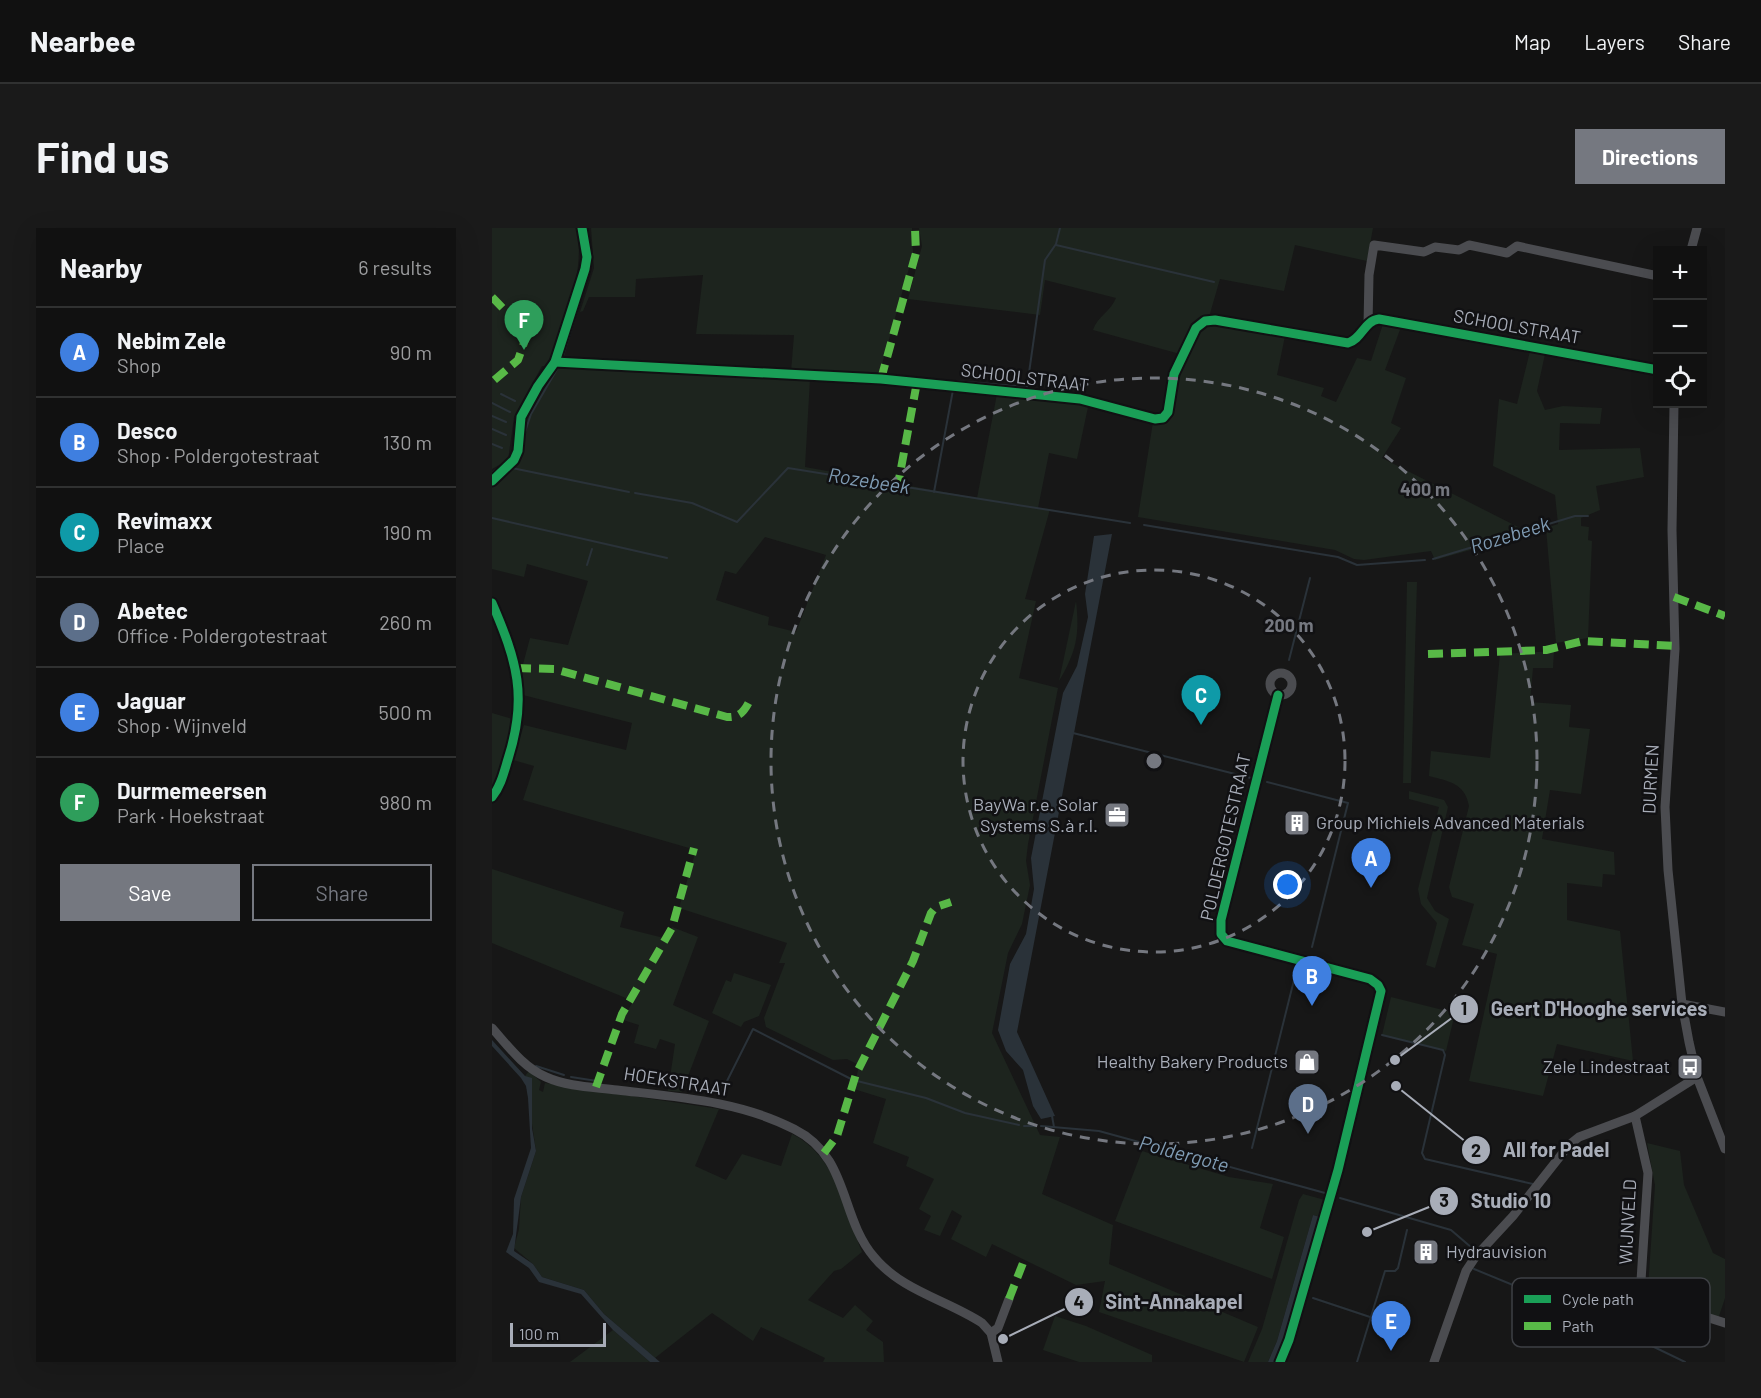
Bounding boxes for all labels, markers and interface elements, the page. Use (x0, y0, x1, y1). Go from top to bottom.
text: Nearbee (30, 24, 136, 58)
text: Map (1514, 29, 1551, 54)
text: Layers (1584, 29, 1645, 54)
text: Share (1678, 29, 1731, 54)
button: Directions (1575, 129, 1725, 184)
text: Find us (36, 131, 169, 181)
map controls (1653, 246, 1707, 408)
button: + (1653, 246, 1707, 300)
text: Nearby (60, 252, 142, 283)
text: 6 results (358, 255, 432, 279)
pin: F (504, 300, 543, 350)
button: − (1653, 300, 1707, 354)
street label: SCHOOLSTRAAT (1452, 304, 1583, 348)
text: Nebim Zele (117, 327, 226, 353)
text: A (73, 340, 86, 364)
text: 90 m (390, 340, 432, 364)
text: Shop (117, 353, 161, 377)
button: locate (1653, 354, 1707, 408)
street label: SCHOOLSTRAAT (960, 358, 1090, 396)
text: Desco (117, 417, 177, 443)
text: B (73, 430, 86, 454)
text: 130 m (383, 430, 432, 454)
text: Shop · Poldergotestraat (117, 443, 320, 467)
water label: Rozebeek (827, 462, 912, 498)
text: 400 m (1400, 478, 1450, 500)
text: Revimaxx (117, 507, 212, 533)
water label: Rozebeek (1467, 510, 1553, 558)
text: C (73, 520, 86, 544)
text: 190 m (383, 520, 432, 544)
text: Place (117, 533, 165, 557)
text: Abetec (117, 597, 188, 623)
text: D (73, 610, 86, 634)
text: 260 m (379, 610, 432, 634)
text: 200 m (1264, 614, 1314, 636)
text: Office · Poldergotestraat (117, 623, 328, 647)
pin: C (1182, 676, 1220, 725)
text: Jaguar (117, 687, 186, 713)
text: E (74, 700, 85, 724)
text: 500 m (379, 700, 432, 724)
text: Shop · Wijnveld (117, 713, 247, 737)
street label: DURMEN (1637, 744, 1663, 814)
centre of rings (1144, 751, 1164, 771)
street label: POLDERGOTESTRAAT (1195, 751, 1255, 923)
text: Durmemeersen (117, 777, 267, 803)
text: F (74, 790, 85, 814)
text: 980 m (379, 790, 432, 814)
place label: BayWa r.e. Solar Systems S.à r.l. (973, 793, 1098, 836)
office icon: BayWa r.e. Solar Systems S.à r.l. (1102, 800, 1132, 830)
text: Park · Hoekstraat (117, 803, 265, 827)
building icon: Group Michiels Advanced Materials (1282, 808, 1312, 838)
place label: Group Michiels Advanced Materials (1316, 811, 1585, 833)
pin: A (1352, 838, 1390, 888)
button: Save (60, 864, 240, 921)
button: Share (252, 864, 432, 921)
your location (1273, 870, 1302, 899)
pin: B (1292, 956, 1332, 1006)
callout: Geert D'Hooghe services (1449, 990, 1719, 1028)
text: Geert D'Hooghe services (1491, 996, 1707, 1020)
text: 1 (1461, 997, 1467, 1019)
shop icon: Healthy Bakery Products (1292, 1047, 1322, 1077)
place label: Healthy Bakery Products (1097, 1050, 1288, 1072)
bus stop icon: Zele Lindestraat (1675, 1052, 1705, 1082)
place label: Zele Lindestraat (1543, 1055, 1670, 1077)
street label: HOEKSTRAAT (622, 1062, 732, 1100)
pin: D (1288, 1084, 1328, 1134)
water label: Poldergote (1137, 1130, 1232, 1177)
callout: All for Padel (1461, 1131, 1621, 1169)
text: All for Padel (1503, 1137, 1609, 1161)
text: 2 (1471, 1139, 1481, 1161)
street label: WIJNVELD (1614, 1179, 1640, 1265)
callout: Studio 10 (1429, 1182, 1563, 1220)
text: Studio 10 (1471, 1188, 1551, 1212)
text: 3 (1439, 1189, 1449, 1211)
building icon: Hydrauvision (1411, 1237, 1441, 1267)
place label: Hydrauvision (1446, 1240, 1547, 1262)
legend (1512, 1278, 1710, 1347)
callout: Sint-Annakapel (1064, 1283, 1255, 1321)
text: Sint-Annakapel (1105, 1289, 1243, 1313)
text: Cycle path (1562, 1289, 1634, 1308)
text: 4 (1074, 1291, 1085, 1313)
pin: E (1372, 1302, 1410, 1351)
text: Path (1562, 1316, 1594, 1335)
scale bar (510, 1320, 606, 1348)
text: 100 m (519, 1324, 559, 1343)

